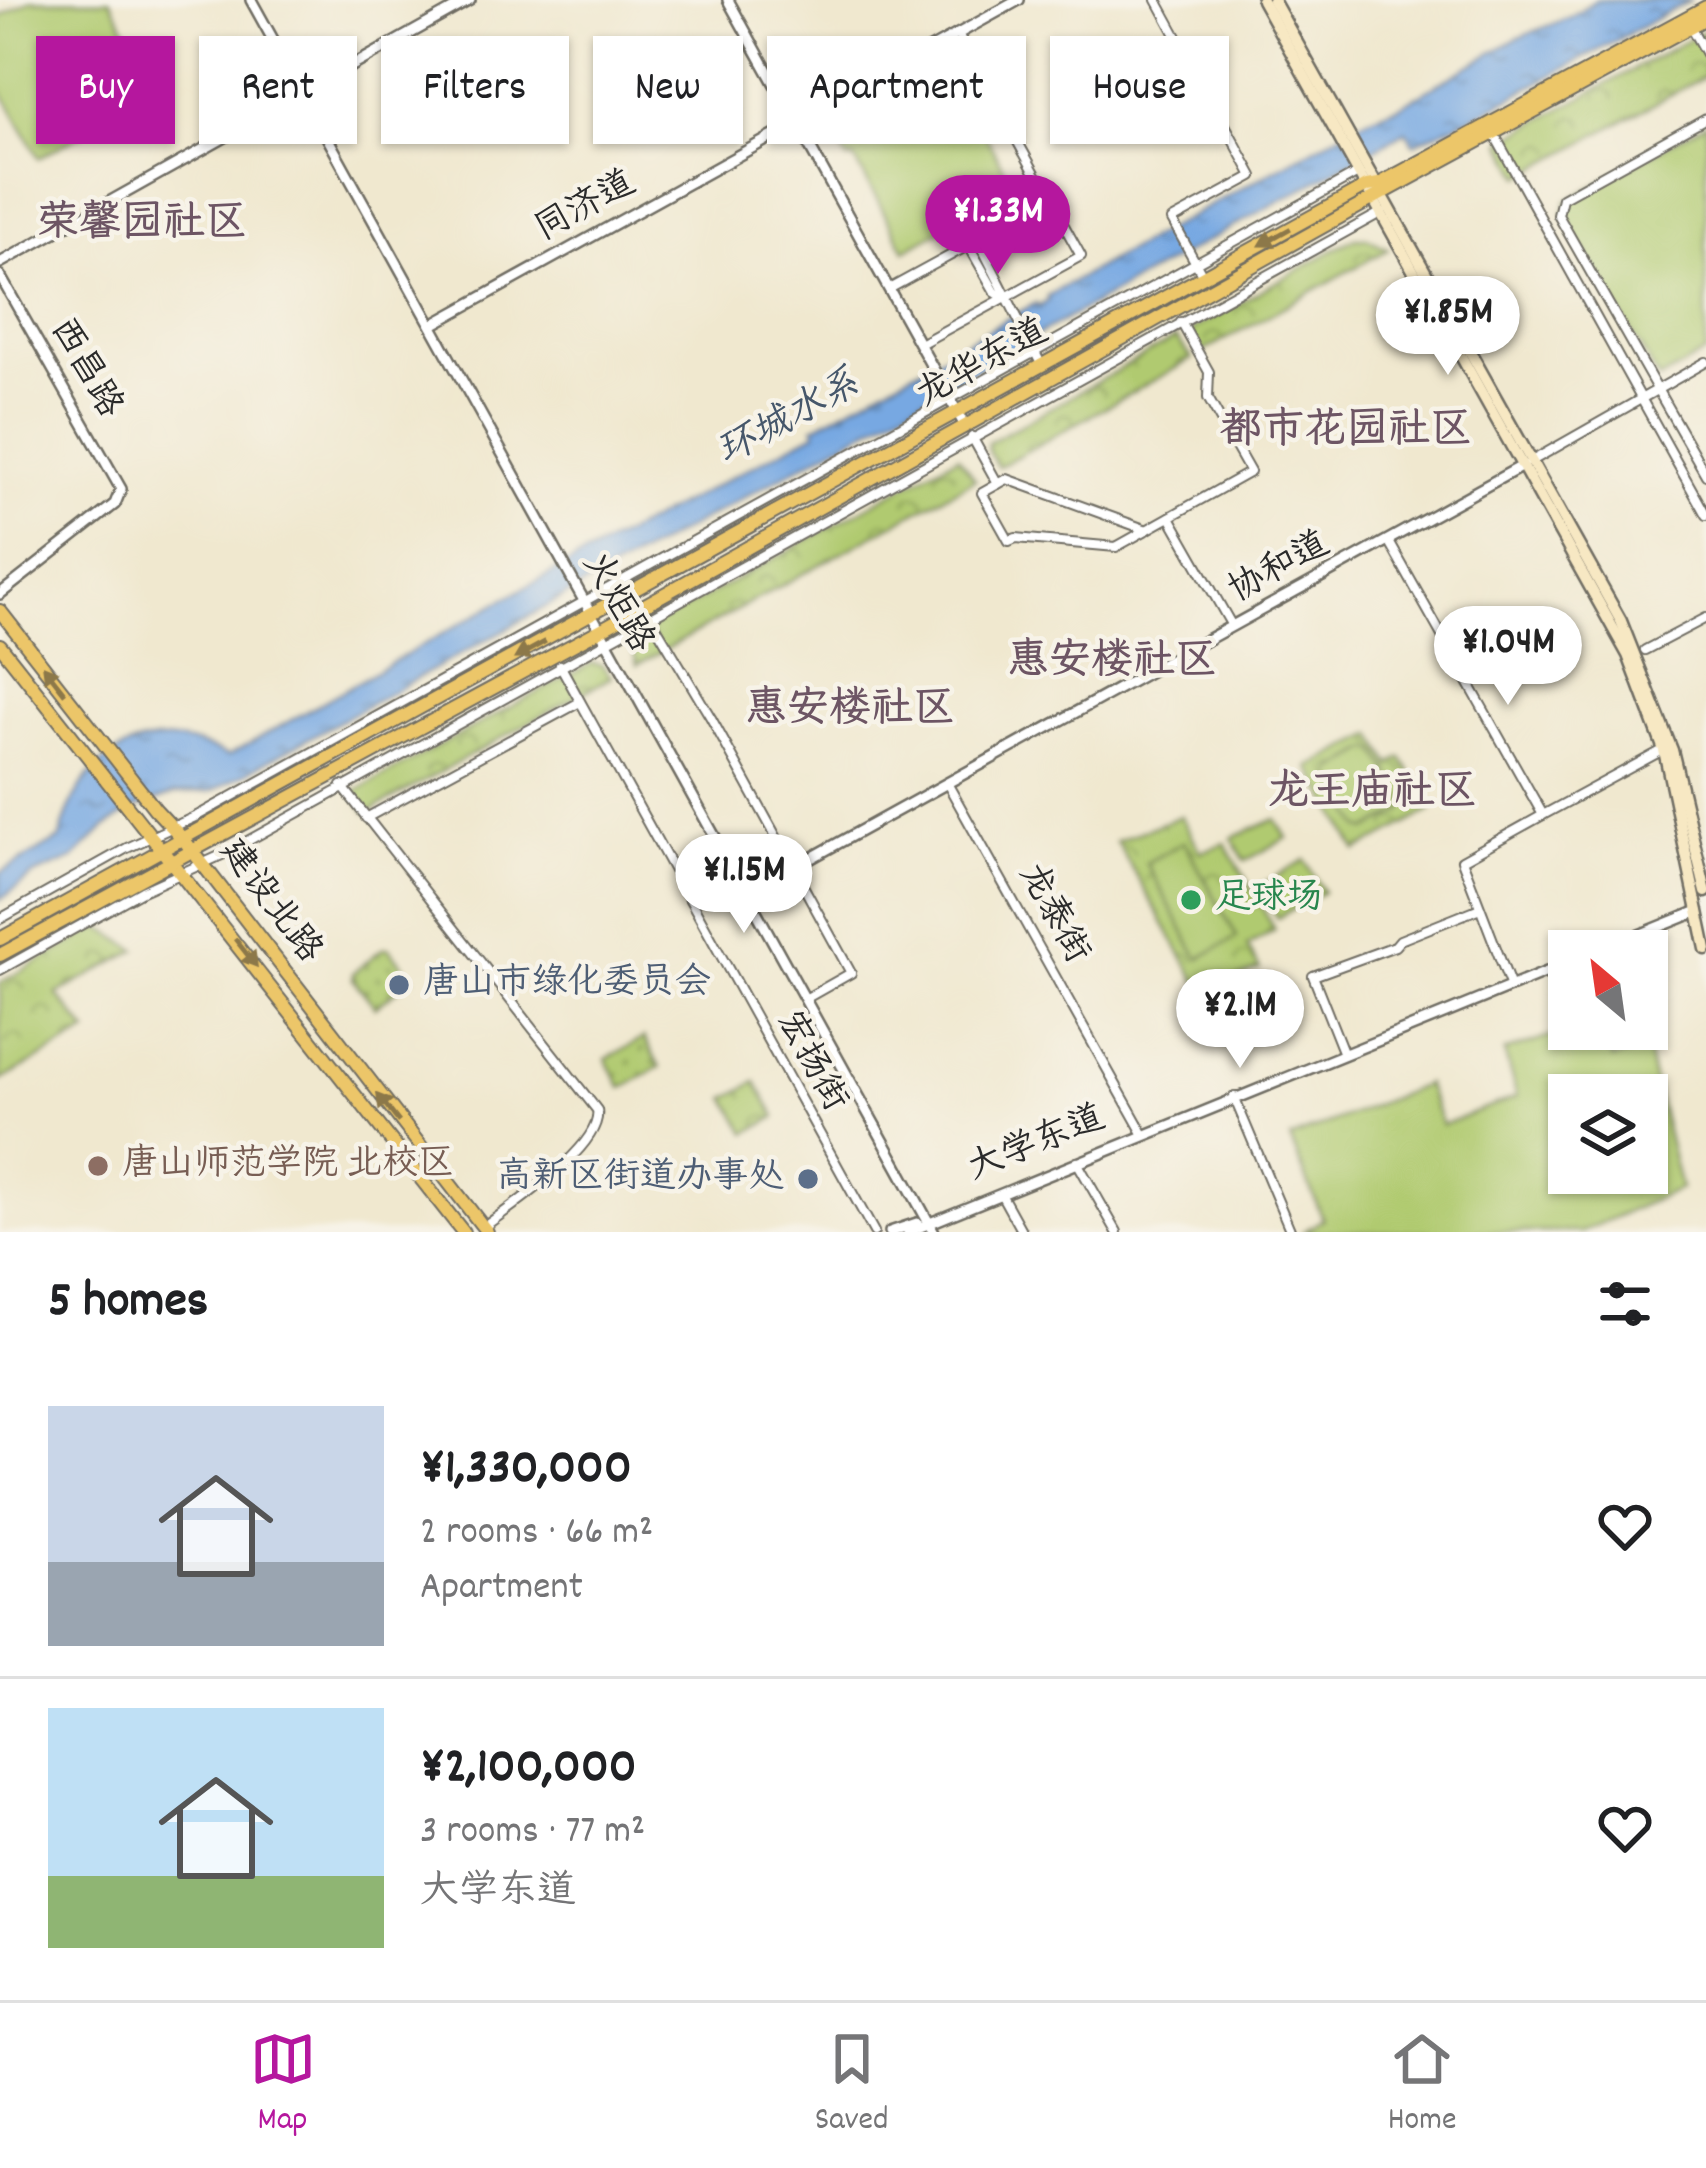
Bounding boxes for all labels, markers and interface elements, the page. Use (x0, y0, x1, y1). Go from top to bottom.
chip: Buy (36, 36, 175, 144)
chip: Rent (199, 36, 357, 144)
chip: Filters (381, 36, 569, 144)
chip: New (593, 36, 743, 144)
chip: Apartment (767, 36, 1026, 144)
chip: House (1050, 36, 1229, 144)
street label: 同济道 (526, 159, 646, 257)
pin: ¥1.33M (900, 175, 1096, 277)
text: ¥1.33M (952, 186, 1044, 241)
district label: 荣馨园社区 (37, 196, 247, 256)
one-way arrow (1258, 226, 1293, 247)
pin: ¥1.85M (1350, 276, 1546, 378)
text: ¥1.85M (1403, 287, 1493, 342)
street label: 龙华东道 (907, 307, 1059, 423)
street label: 西昌路 (34, 309, 134, 429)
water label: 环城水系 (708, 358, 872, 482)
district label: 都市花园社区 (1220, 403, 1472, 463)
street label: 协和道 (1220, 520, 1340, 618)
street label: 火炬路 (567, 543, 665, 663)
pin: ¥1.04M (1410, 606, 1606, 708)
text: ¥1.04M (1461, 617, 1555, 672)
district label: 惠安楼社区 (1007, 634, 1217, 694)
one-way arrow (513, 638, 546, 659)
one-way arrow (42, 663, 67, 694)
district label: 惠安楼社区 (745, 682, 955, 742)
district label: 龙王庙社区 (1267, 765, 1477, 825)
street label: 建设北路 (205, 829, 333, 975)
pin: ¥1.15M (646, 834, 842, 936)
text: ¥1.15M (702, 845, 786, 900)
street label: 龙泰街 (1003, 854, 1101, 974)
place label: 足球场 (1215, 874, 1323, 926)
marker: 足球场 (1178, 887, 1204, 913)
north arrow (1548, 930, 1668, 1050)
map controls (1548, 930, 1668, 1194)
one-way arrow (233, 938, 258, 969)
place label: 唐山市绿化委员会 (423, 959, 711, 1011)
pin: ¥2.1M (1156, 969, 1324, 1071)
marker: 唐山市绿化委员会 (386, 972, 412, 998)
text: ¥2.1M (1203, 980, 1277, 1035)
street label: 宏扬街 (761, 1002, 859, 1122)
button: layers (1548, 1074, 1668, 1194)
one-way arrow (376, 1092, 401, 1123)
street label: 大学东道 (960, 1094, 1114, 1196)
place label: 唐山师范学院 北校区 (122, 1140, 454, 1192)
marker: 唐山师范学院 北校区 (85, 1153, 111, 1179)
place label: 高新区街道办事处 (496, 1153, 784, 1205)
marker: 高新区街道办事处 (795, 1166, 821, 1192)
text: 5 homes (48, 1268, 208, 1340)
icon: filters (1592, 1271, 1658, 1337)
text: ¥1,330,000 (420, 1435, 632, 1507)
icon: home (144, 1454, 288, 1598)
icon: heart (1592, 1493, 1658, 1559)
text: 2 rooms · 66 m² (420, 1507, 653, 1562)
text: Apartment (420, 1562, 583, 1617)
text: ¥2,100,000 (420, 1734, 637, 1806)
icon: home (144, 1756, 288, 1900)
icon: heart (1592, 1795, 1658, 1861)
text: 3 rooms · 77 m² (420, 1806, 645, 1861)
text: 大学东道 (420, 1866, 576, 1921)
tab: Map (250, 2026, 316, 2145)
tab: Saved (815, 2026, 889, 2145)
tab: Home (1388, 2026, 1456, 2145)

